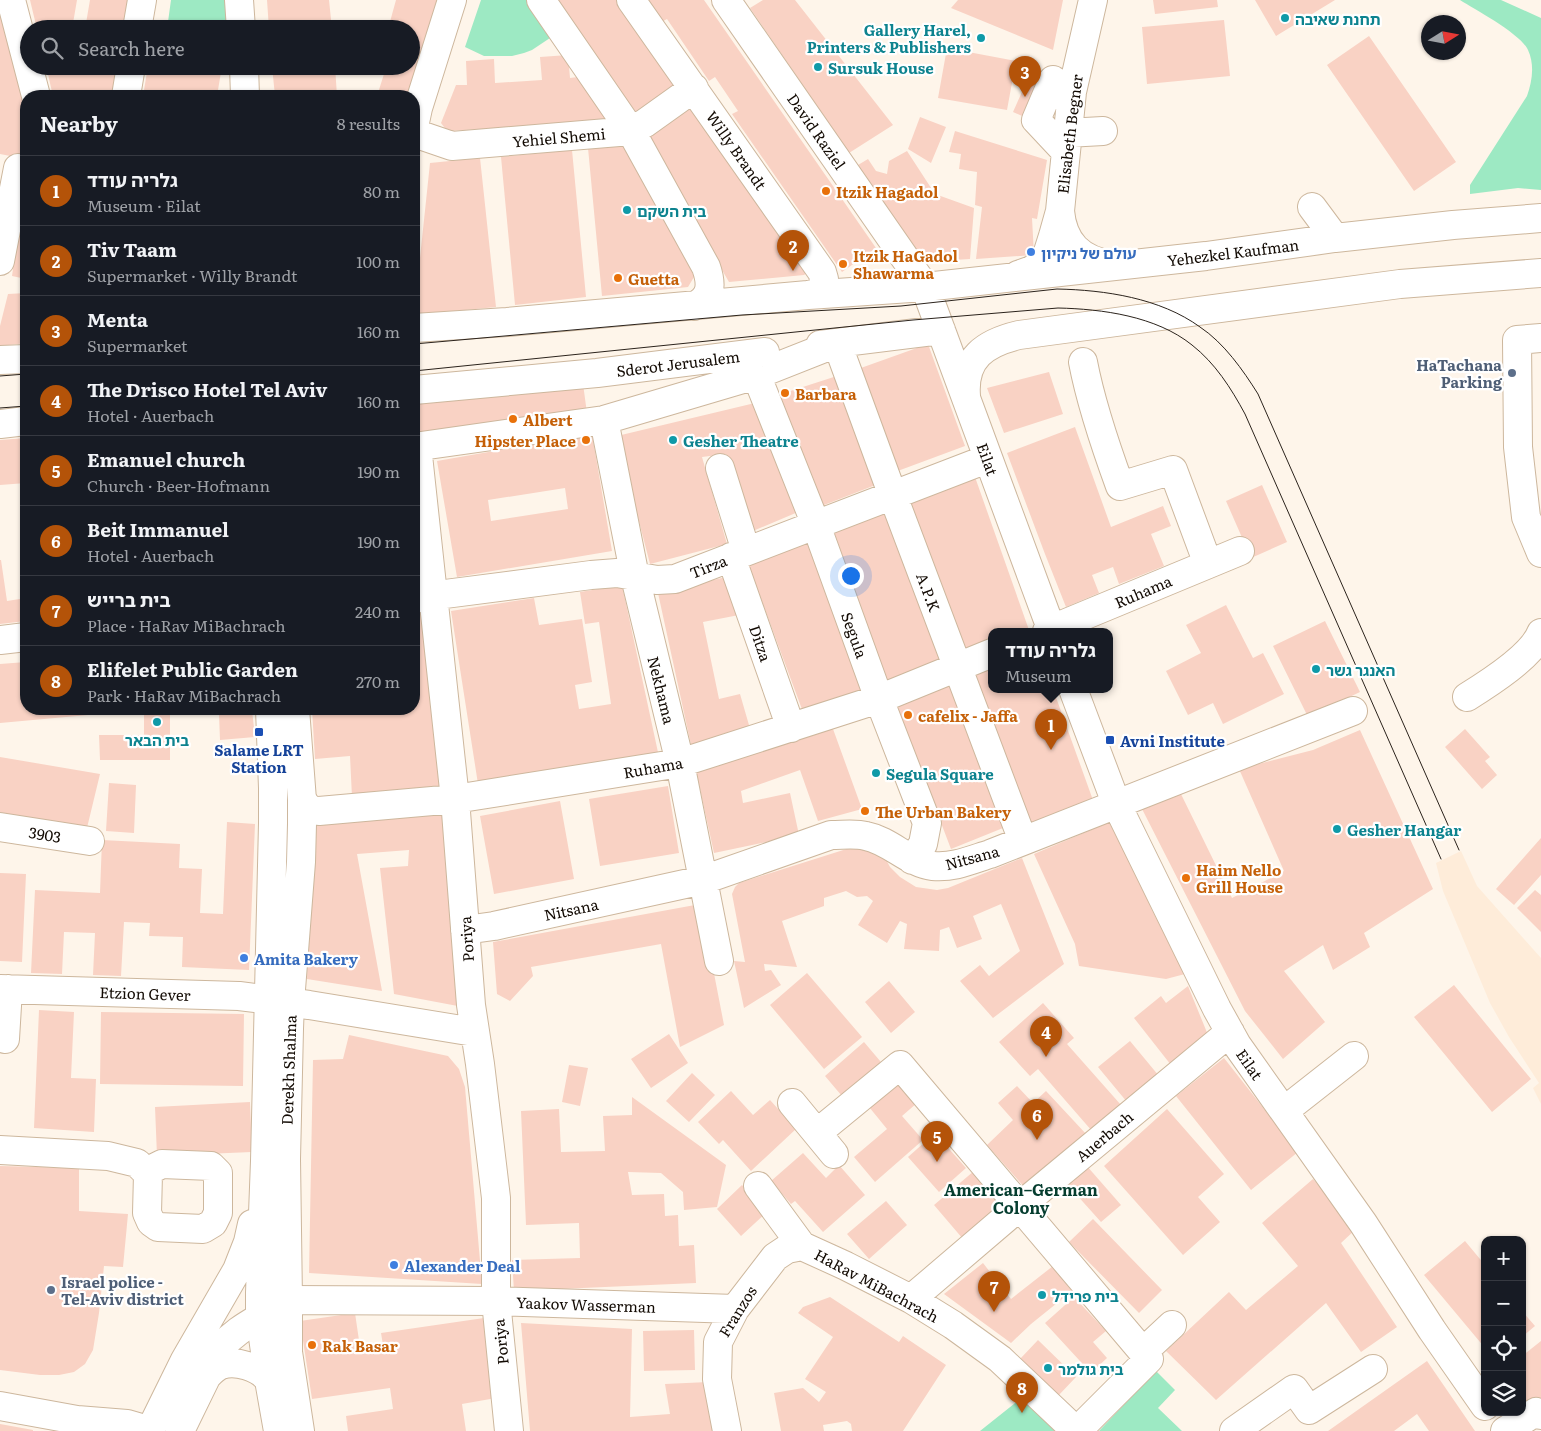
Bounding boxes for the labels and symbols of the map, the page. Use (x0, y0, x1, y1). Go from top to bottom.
place label: תחנת שאיבה (1295, 7, 1381, 30)
marker: תחנת שאיבה (1279, 12, 1291, 24)
north arrow (1421, 15, 1466, 60)
place label: Gallery Harel, Printers & Publishers (807, 18, 972, 58)
marker: Gallery Harel, Printers & Publishers (975, 32, 987, 44)
place label: Sursuk House (828, 56, 934, 79)
pin: 3 (1009, 56, 1041, 97)
marker: Sursuk House (812, 61, 824, 73)
street label: Elisabeth Begner (1050, 73, 1088, 195)
street label: David Raziel (782, 88, 852, 174)
street label: Willy Brandt (701, 106, 773, 194)
street label: Yehiel Shemi (511, 121, 607, 153)
place label: Itzik Hagadol (836, 180, 939, 203)
marker: Itzik Hagadol (820, 185, 832, 197)
place label: בית השקם (637, 199, 707, 222)
marker: בית השקם (621, 204, 633, 216)
pin: 2 (777, 230, 809, 271)
street label: Yehezkel Kaufman (1166, 232, 1300, 272)
place label: עולם של ניקיון (1041, 241, 1137, 264)
place label: Itzik HaGadol Shawarma (853, 244, 959, 284)
marker: עולם של ניקיון (1025, 246, 1037, 258)
marker: Itzik HaGadol Shawarma (837, 258, 849, 270)
place label: Guetta (628, 267, 680, 290)
marker: Guetta (612, 272, 624, 284)
street label: Sderot Jerusalem (615, 344, 741, 382)
place label: HaTachana Parking (1416, 353, 1503, 393)
marker: HaTachana Parking (1506, 367, 1518, 379)
place label: Barbara (795, 382, 857, 405)
marker: Barbara (779, 387, 791, 399)
place label: Albert (523, 408, 573, 431)
marker: Albert (507, 413, 519, 425)
place label: Hipster Place (474, 429, 576, 452)
place label: Gesher Theatre (683, 429, 799, 452)
marker: Hipster Place (580, 434, 592, 446)
marker: Gesher Theatre (667, 434, 679, 446)
street label: Eilat (972, 439, 1004, 479)
street label: Tirza (686, 548, 731, 584)
your location (838, 563, 864, 589)
street label: Ruhama (1111, 568, 1176, 613)
street label: A.P.K (911, 569, 947, 616)
street label: Segula (836, 609, 874, 662)
street label: Ditza (744, 622, 778, 665)
street label: Nekhama (642, 654, 682, 727)
place label: האנגר גשר (1326, 658, 1395, 681)
marker: האנגר גשר (1310, 663, 1322, 675)
place label: cafelix - Jaffa (918, 704, 1018, 727)
marker: cafelix - Jaffa (902, 709, 914, 721)
pin: 1 (1035, 709, 1067, 750)
marker: בית הבאר (151, 716, 163, 728)
marker: Salame LRT Station (253, 726, 265, 738)
place label: בית הבאר (125, 728, 189, 751)
place label: Avni Institute (1120, 729, 1225, 752)
marker: Avni Institute (1104, 734, 1116, 746)
place label: Salame LRT Station (214, 738, 304, 778)
street label: Ruhama (621, 750, 686, 784)
place label: Segula Square (886, 762, 994, 785)
marker: Segula Square (870, 767, 882, 779)
place label: The Urban Bakery (875, 800, 1012, 823)
marker: The Urban Bakery (859, 805, 871, 817)
place label: Gesher Hangar (1347, 818, 1461, 841)
street label: 3903 (27, 820, 63, 848)
marker: Gesher Hangar (1331, 823, 1343, 835)
street label: Nitsana (942, 839, 1002, 875)
place label: Haim Nello Grill House (1196, 858, 1283, 898)
marker: Haim Nello Grill House (1180, 872, 1192, 884)
street label: Nitsana (542, 892, 601, 926)
street label: Poriya (453, 914, 479, 963)
place label: Amita Bakery (254, 947, 359, 970)
marker: Amita Bakery (238, 952, 250, 964)
street label: Etzion Gever (99, 980, 191, 1006)
street label: Derekh Shalma (275, 1014, 301, 1126)
pin: 4 (1030, 1016, 1062, 1057)
street label: Eilat (1231, 1044, 1269, 1084)
pin: 6 (1021, 1099, 1053, 1140)
street label: Auerbach (1070, 1105, 1138, 1167)
pin: 5 (921, 1121, 953, 1162)
district label: American–German Colony (944, 1177, 1098, 1219)
street label: HaRav MiBachrach (811, 1242, 943, 1328)
place label: Alexander Deal (404, 1254, 521, 1277)
marker: Alexander Deal (388, 1259, 400, 1271)
place label: Israel police - Tel-Aviv district (61, 1270, 184, 1310)
pin: 7 (978, 1271, 1010, 1312)
street label: Franzos (712, 1281, 762, 1341)
marker: Israel police - Tel-Aviv district (45, 1284, 57, 1296)
place label: בית פרידל (1052, 1284, 1119, 1307)
marker: בית פרידל (1036, 1289, 1048, 1301)
street label: Yaakov Wasserman (516, 1290, 656, 1318)
street label: Poriya (486, 1317, 514, 1366)
place label: Rak Basar (322, 1334, 398, 1357)
marker: Rak Basar (306, 1339, 318, 1351)
place label: בית גולמר (1058, 1357, 1124, 1380)
marker: בית גולמר (1042, 1362, 1054, 1374)
pin: 8 (1006, 1372, 1038, 1413)

